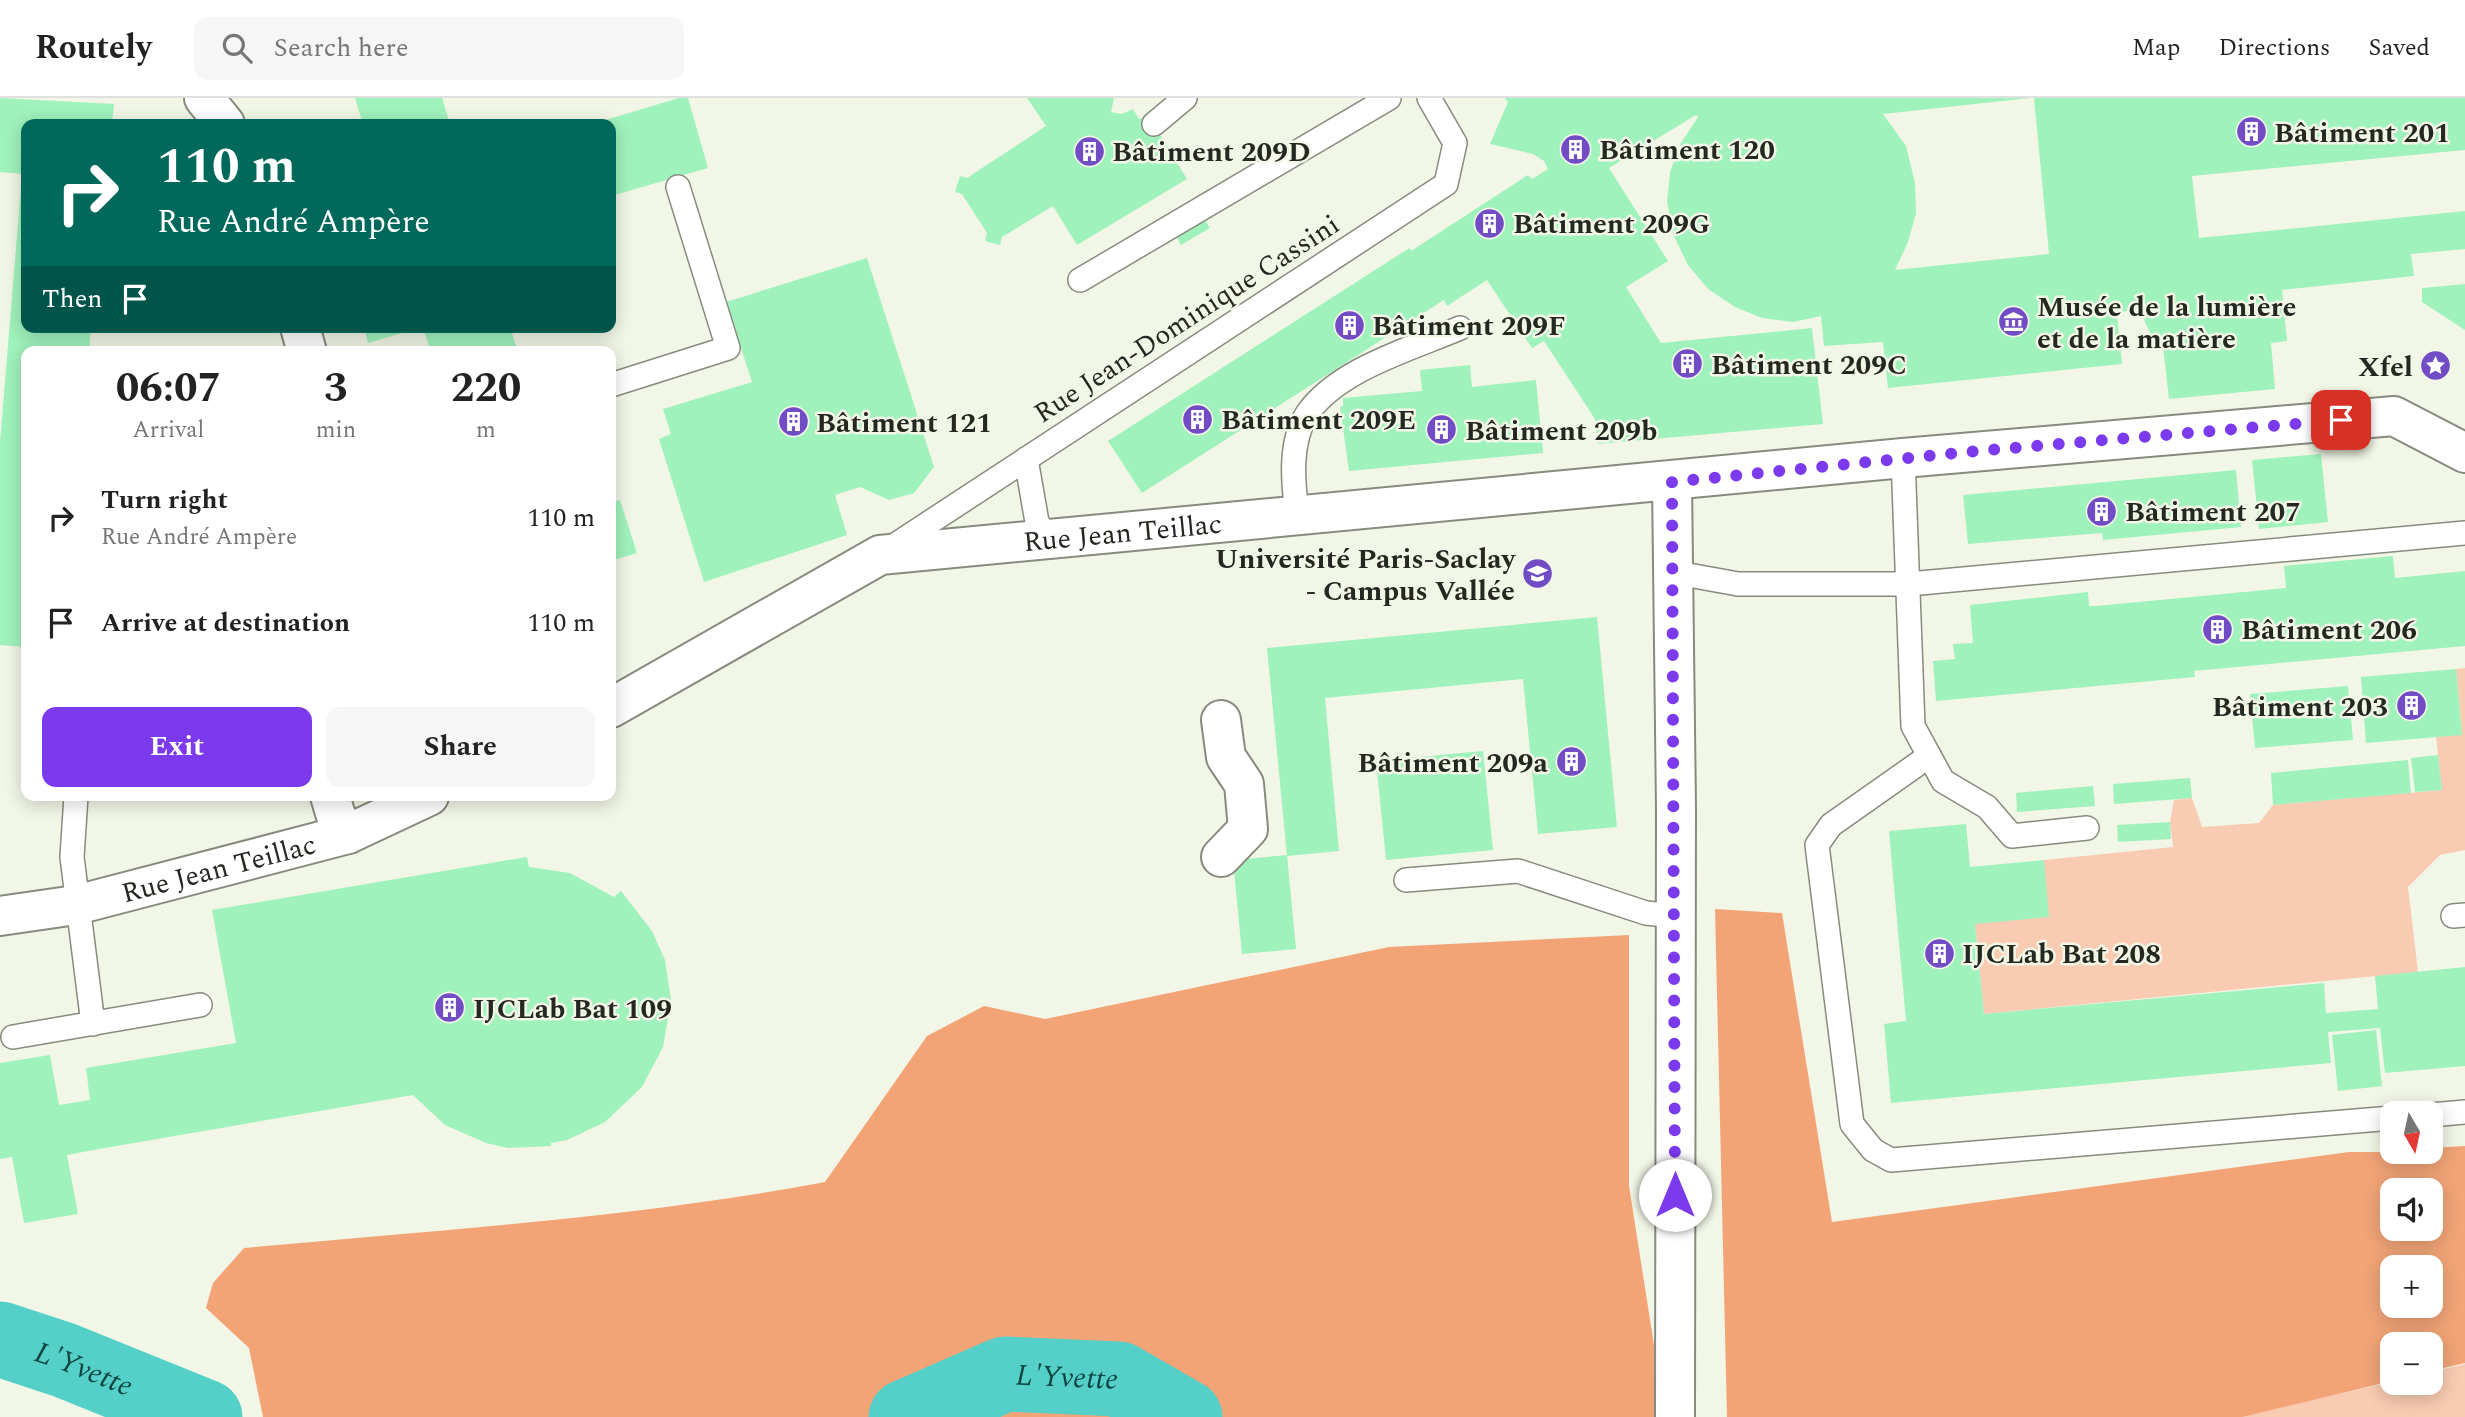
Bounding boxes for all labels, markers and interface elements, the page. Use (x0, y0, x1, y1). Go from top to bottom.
search box (194, 17, 684, 80)
text: Routely (35, 23, 152, 73)
text: Search here (274, 28, 409, 68)
icon: search (218, 29, 256, 67)
text: Map (2132, 30, 2180, 66)
text: Directions (2218, 30, 2330, 66)
text: Saved (2368, 30, 2430, 66)
place label: Bâtiment 201 (2274, 112, 2450, 155)
building icon: Bâtiment 201 (2234, 115, 2268, 149)
place label: Bâtiment 120 (1599, 129, 1775, 172)
text: 110 m (157, 130, 296, 205)
place label: Bâtiment 209D (1112, 131, 1310, 174)
building icon: Bâtiment 120 (1559, 132, 1593, 166)
building icon: Bâtiment 209D (1072, 134, 1106, 168)
icon: right (42, 147, 133, 238)
text: Rue André Ampère (157, 198, 430, 247)
place label: Bâtiment 209G (1513, 203, 1710, 246)
street label: Rue Jean-Dominique Cassini (1025, 204, 1348, 435)
building icon: Bâtiment 209G (1473, 206, 1507, 240)
text: Then (42, 279, 102, 319)
icon: arrive (116, 280, 154, 318)
place label: Musée de la lumière et de la matière (2037, 286, 2296, 361)
place label: Bâtiment 209F (1372, 305, 1566, 348)
museum icon: Musée de la lumière et de la matière (1997, 305, 2031, 339)
building icon: Bâtiment 209F (1332, 308, 1366, 342)
place label: Bâtiment 209C (1711, 344, 1907, 387)
place label: Xfel (2358, 346, 2413, 389)
building icon: Bâtiment 209C (1671, 347, 1705, 381)
place icon: Xfel (2419, 349, 2453, 383)
text: 06:07 (116, 357, 221, 420)
text: 3 (324, 357, 348, 420)
text: 220 (451, 357, 521, 420)
pin (2311, 390, 2371, 450)
place label: Bâtiment 209E (1221, 399, 1416, 442)
icon: arrive (2322, 401, 2360, 439)
place label: Bâtiment 121 (816, 402, 992, 445)
building icon: Bâtiment 209E (1181, 402, 1215, 436)
building icon: Bâtiment 121 (776, 405, 810, 439)
place label: Bâtiment 209b (1465, 410, 1657, 453)
text: Arrival (133, 413, 204, 448)
text: min (316, 413, 356, 448)
text: m (476, 413, 496, 448)
building icon: Bâtiment 209b (1425, 413, 1459, 447)
text: Turn right (101, 480, 228, 520)
place label: Bâtiment 207 (2125, 491, 2301, 534)
building icon: Bâtiment 207 (2085, 494, 2119, 528)
text: 110 m (527, 498, 595, 538)
icon: right (42, 499, 80, 537)
street label: Rue Jean Teillac (1021, 503, 1224, 564)
text: Rue André Ampère (101, 520, 297, 555)
place label: Université Paris-Saclay - Campus Vallée (1215, 538, 1517, 613)
school or university icon: Université Paris-Saclay - Campus Vallée (1521, 557, 1555, 591)
text: Arrive at destination (101, 603, 350, 643)
text: 110 m (527, 603, 595, 643)
icon: arrive (42, 604, 80, 642)
place label: Bâtiment 206 (2241, 609, 2417, 652)
building icon: Bâtiment 206 (2201, 612, 2235, 646)
place label: Bâtiment 203 (2212, 686, 2388, 729)
building icon: Bâtiment 203 (2394, 689, 2428, 723)
button: Exit (42, 707, 312, 787)
button: Share (326, 707, 595, 787)
place label: Bâtiment 209a (1358, 742, 1549, 785)
building icon: Bâtiment 209a (1554, 745, 1588, 779)
street label: Rue Jean Teillac (117, 823, 321, 915)
place label: IJCLab Bat 208 (1962, 933, 2161, 976)
building icon: IJCLab Bat 208 (1922, 936, 1956, 970)
place label: IJCLab Bat 109 (473, 988, 672, 1031)
building icon: IJCLab Bat 109 (433, 991, 467, 1025)
north arrow (2380, 1101, 2443, 1164)
map controls (2380, 1101, 2443, 1395)
position arrow (1638, 1158, 1712, 1232)
button: sound (2380, 1178, 2443, 1241)
button: + (2380, 1255, 2443, 1318)
water label: L'Yvette (28, 1330, 140, 1410)
button: − (2380, 1332, 2443, 1395)
water label: L'Yvette (1015, 1352, 1119, 1403)

